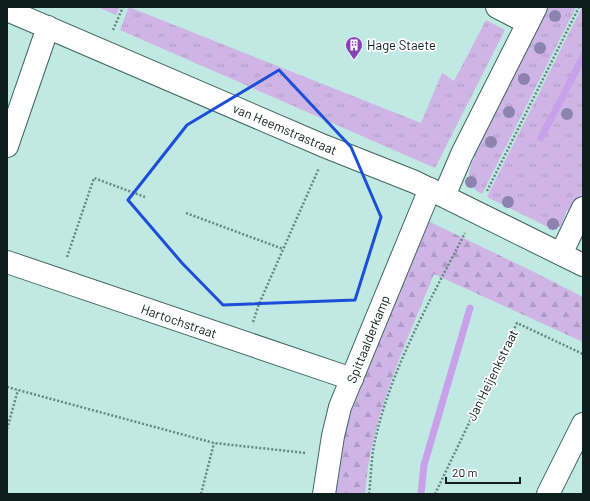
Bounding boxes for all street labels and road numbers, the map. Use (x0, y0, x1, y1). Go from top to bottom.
street label: van Heemstrastraat (231, 100, 339, 158)
street label: Spittaalderkamp (343, 293, 393, 385)
street label: Hartochstraat (139, 301, 219, 341)
street label: Jan Heijenkstraat (463, 327, 521, 423)

